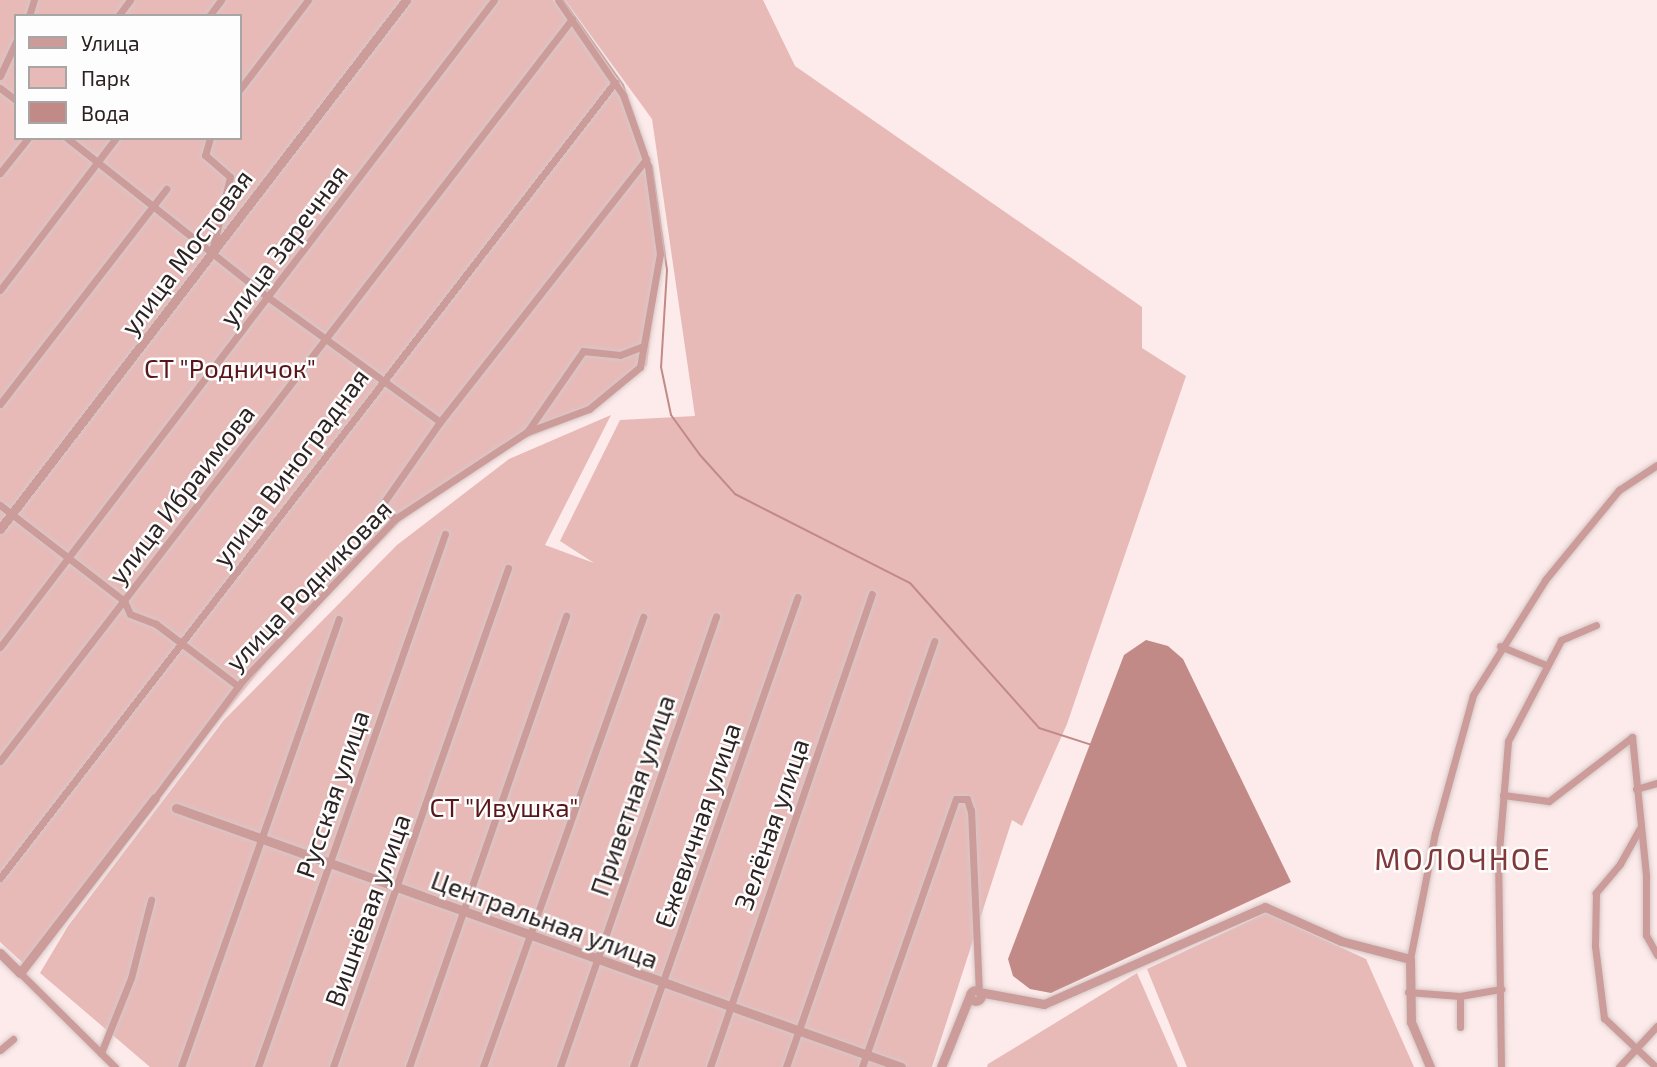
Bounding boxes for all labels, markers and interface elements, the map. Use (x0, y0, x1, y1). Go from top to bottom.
legend (14, 14, 242, 140)
text: Улица (81, 30, 140, 55)
text: Парк (81, 65, 130, 90)
text: Вода (81, 100, 130, 125)
street label: улица Заречная (212, 158, 354, 332)
street label: улица Мостовая (114, 163, 258, 341)
park label: СТ "Родничок" (144, 352, 316, 384)
street label: улица Виноградная (205, 362, 375, 572)
street label: улица Ибраимова (101, 398, 261, 590)
street label: улица Родниковая (219, 493, 397, 677)
street label: Приветная улица (583, 690, 681, 900)
street label: Русская улица (289, 706, 375, 882)
street label: Ежевичная улица (647, 719, 747, 931)
street label: Зелёная улица (727, 734, 815, 914)
park label: СТ "Ивушка" (429, 791, 579, 823)
street label: Вишнёвая улица (318, 809, 416, 1011)
district label: МОЛОЧНОЕ (1375, 840, 1551, 876)
street label: Центральная улица (427, 863, 663, 975)

